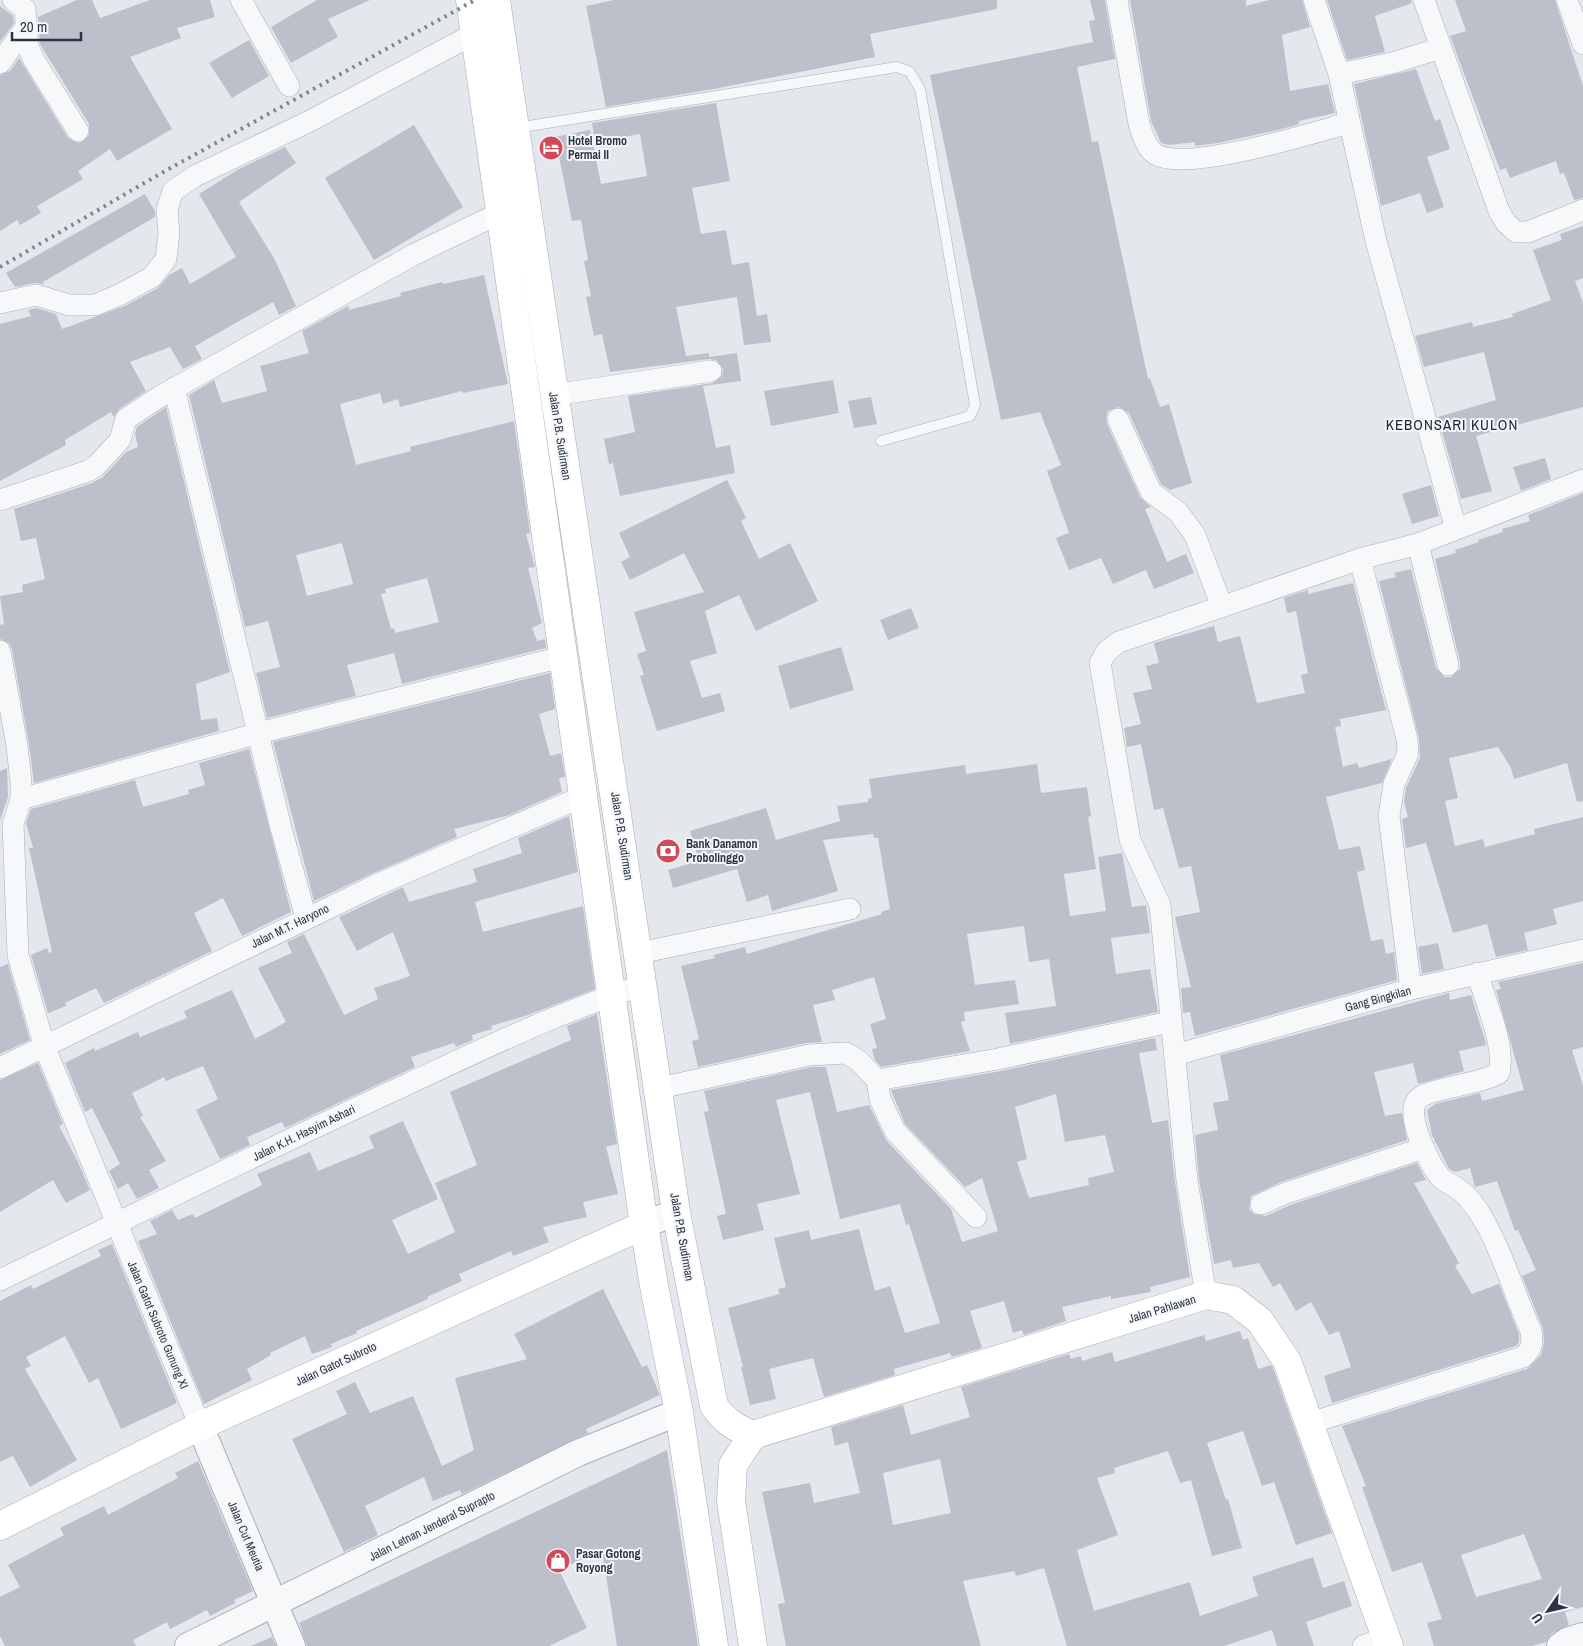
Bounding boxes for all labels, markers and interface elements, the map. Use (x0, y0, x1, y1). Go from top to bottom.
scale bar (12, 10, 81, 42)
text: 20 m (20, 16, 47, 37)
place label: Hotel Bromo Permai II (568, 133, 627, 163)
hotel icon: Hotel Bromo Permai II (538, 135, 564, 161)
street label: Jalan P.B. Sudirman (545, 391, 575, 481)
district label: KEBONSARI KULON (1386, 414, 1518, 435)
street label: Jalan P.B. Sudirman (607, 791, 637, 881)
place label: Bank Danamon Probolinggo (686, 836, 758, 866)
bank icon: Bank Danamon Probolinggo (655, 838, 681, 864)
street label: Jalan M.T. Haryono (248, 900, 332, 952)
street label: Gang Bingkilan (1343, 982, 1413, 1016)
street label: Jalan K.H. Hasyim Ashari (250, 1101, 358, 1165)
street label: Jalan P.B. Sudirman (666, 1192, 698, 1282)
street label: Jalan Gatot Subroto Gunung XI (124, 1259, 192, 1391)
street label: Jalan Pahlawan (1126, 1291, 1198, 1327)
street label: Jalan Gatot Subroto (293, 1338, 379, 1390)
street label: Jalan Letnan Jenderal Suprapto (366, 1487, 498, 1565)
street label: Jalan Cut Meutia (224, 1499, 268, 1574)
place label: Pasar Gotong Royong (576, 1546, 641, 1576)
shop icon: Pasar Gotong Royong (545, 1548, 571, 1574)
north arrow (1523, 1586, 1573, 1636)
text: U (1527, 1610, 1547, 1627)

